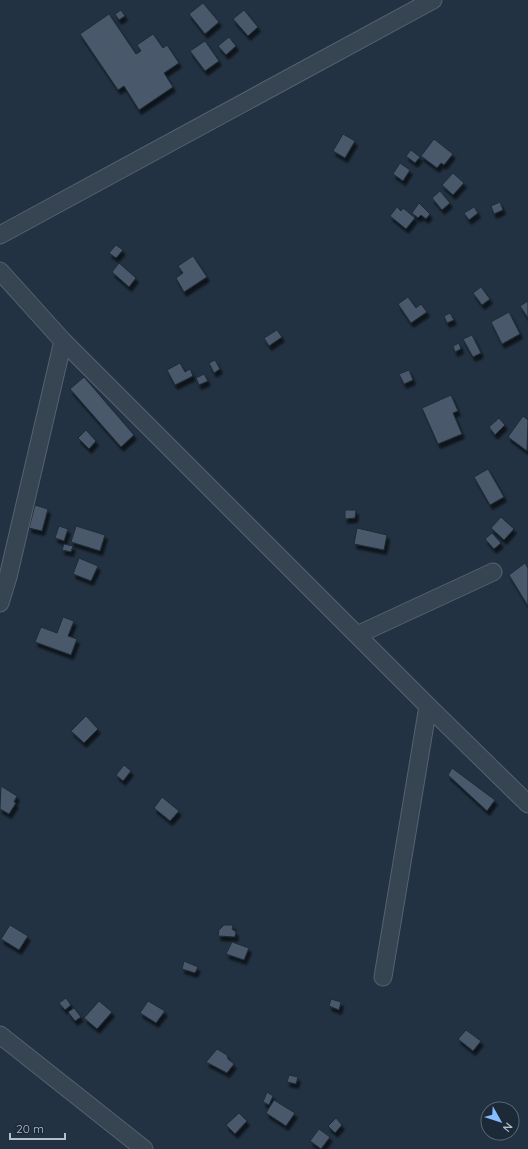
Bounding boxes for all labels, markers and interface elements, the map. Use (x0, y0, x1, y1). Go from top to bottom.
north arrow (480, 1101, 520, 1141)
scale bar (10, 1115, 65, 1141)
text: N (500, 1120, 516, 1135)
text: 20 m (16, 1121, 44, 1136)

